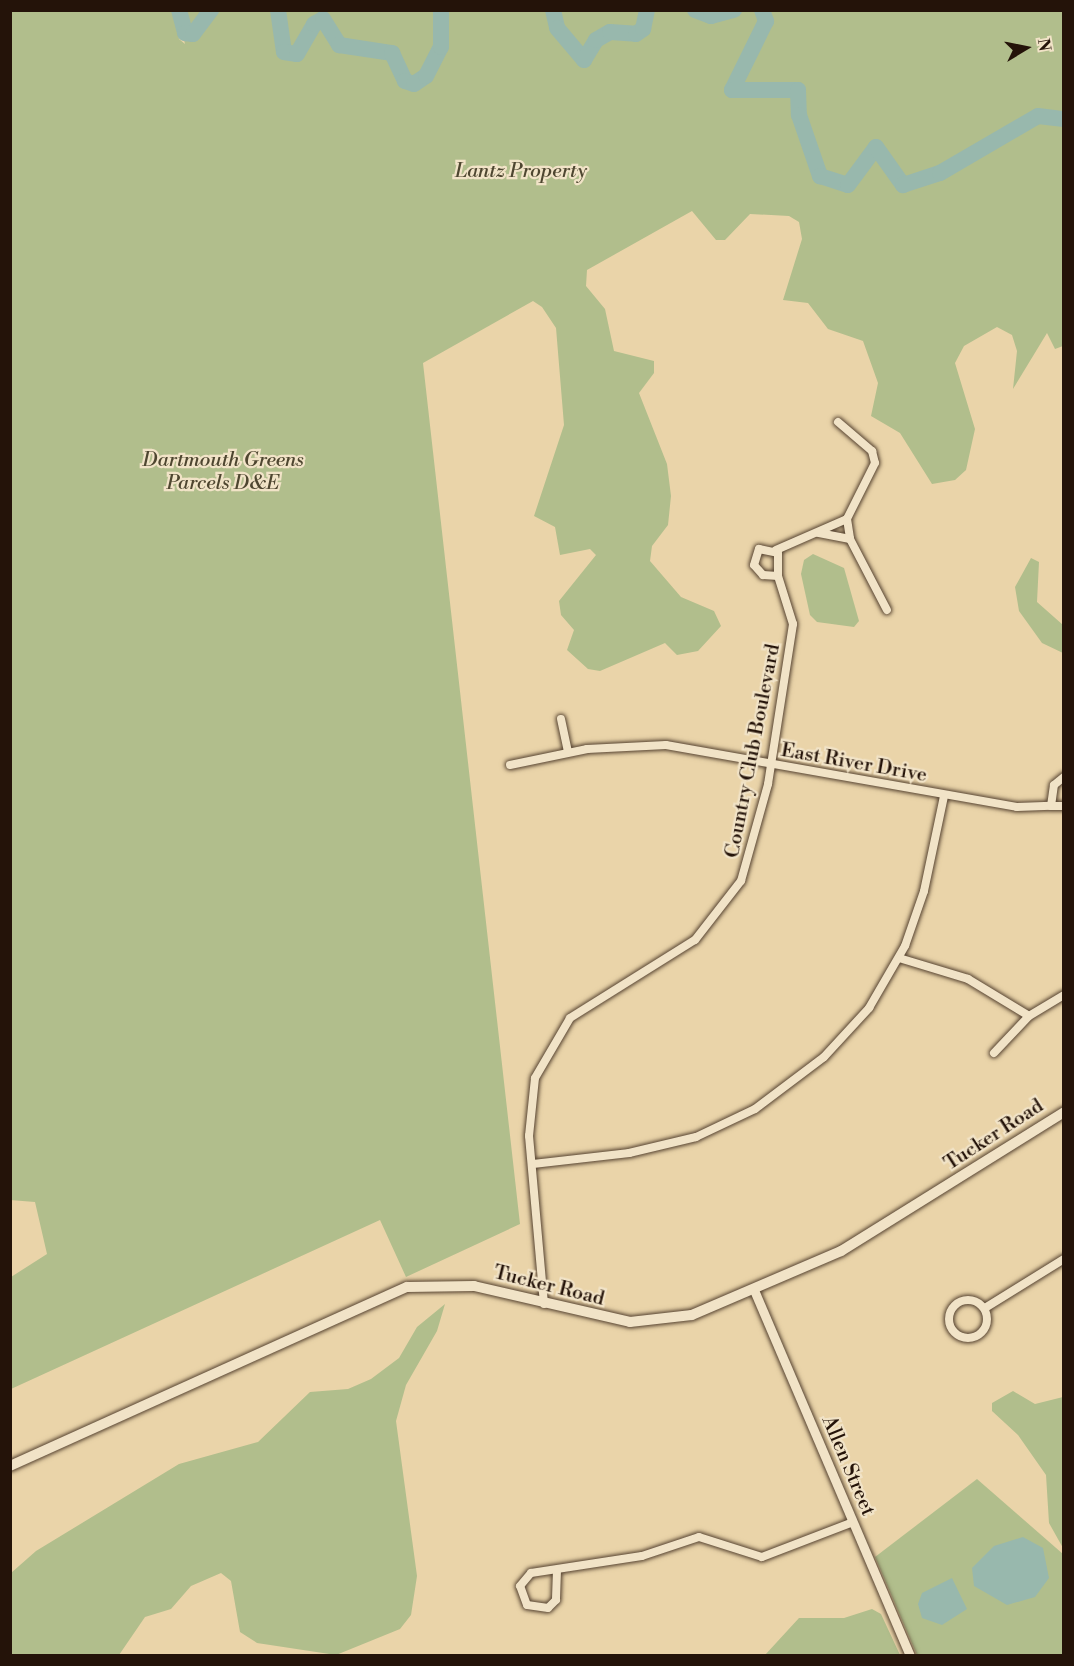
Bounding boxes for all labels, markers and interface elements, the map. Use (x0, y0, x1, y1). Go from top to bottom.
north arrow (996, 18, 1056, 78)
text: N (1033, 37, 1055, 53)
park label: Lantz Property (455, 159, 587, 183)
park label: Dartmouth Greens Parcels D&E (142, 449, 304, 496)
street label: Country Club Boulevard (720, 642, 786, 860)
street label: East River Drive (779, 738, 929, 788)
street label: Tucker Road (940, 1094, 1048, 1176)
street label: Tucker Road (491, 1261, 607, 1311)
street label: Allen Street (816, 1413, 880, 1519)

